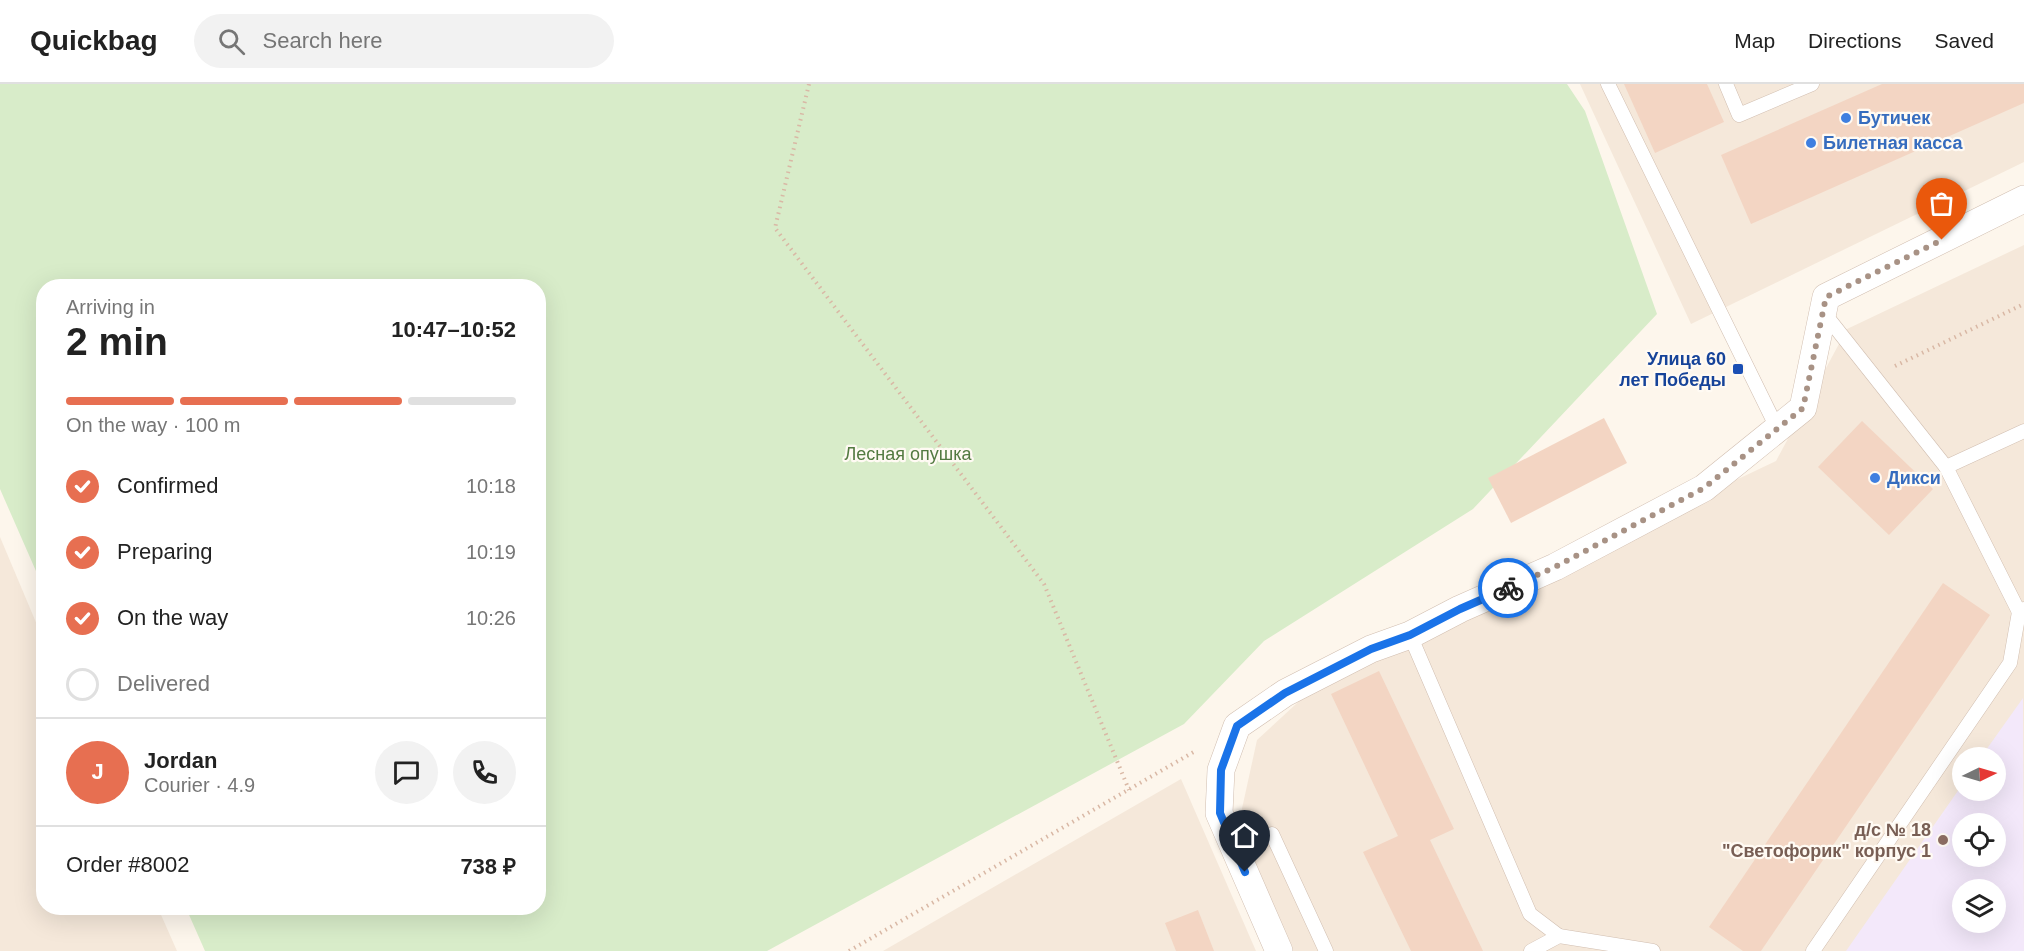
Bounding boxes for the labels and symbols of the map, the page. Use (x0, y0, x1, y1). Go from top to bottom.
place label: Бутичек (1858, 108, 1931, 128)
marker: Бутичек (1839, 111, 1853, 125)
place label: Билетная касса (1823, 133, 1963, 153)
marker: Билетная касса (1804, 136, 1818, 150)
pin (1916, 178, 1967, 240)
place label: Улица 60 лет Победы (1619, 349, 1726, 390)
marker: Улица 60 лет Победы (1731, 362, 1745, 376)
park label: Лесная опушка (844, 444, 972, 464)
place label: Дикси (1887, 468, 1941, 488)
marker: Дикси (1868, 471, 1882, 485)
courier (1478, 558, 1538, 618)
north arrow (1952, 747, 2006, 801)
pin (1219, 810, 1270, 872)
place label: д/с № 18 "Светофорик" корпус 1 (1722, 820, 1931, 861)
marker: д/с № 18 "Светофорик" корпус 1 (1936, 833, 1950, 847)

